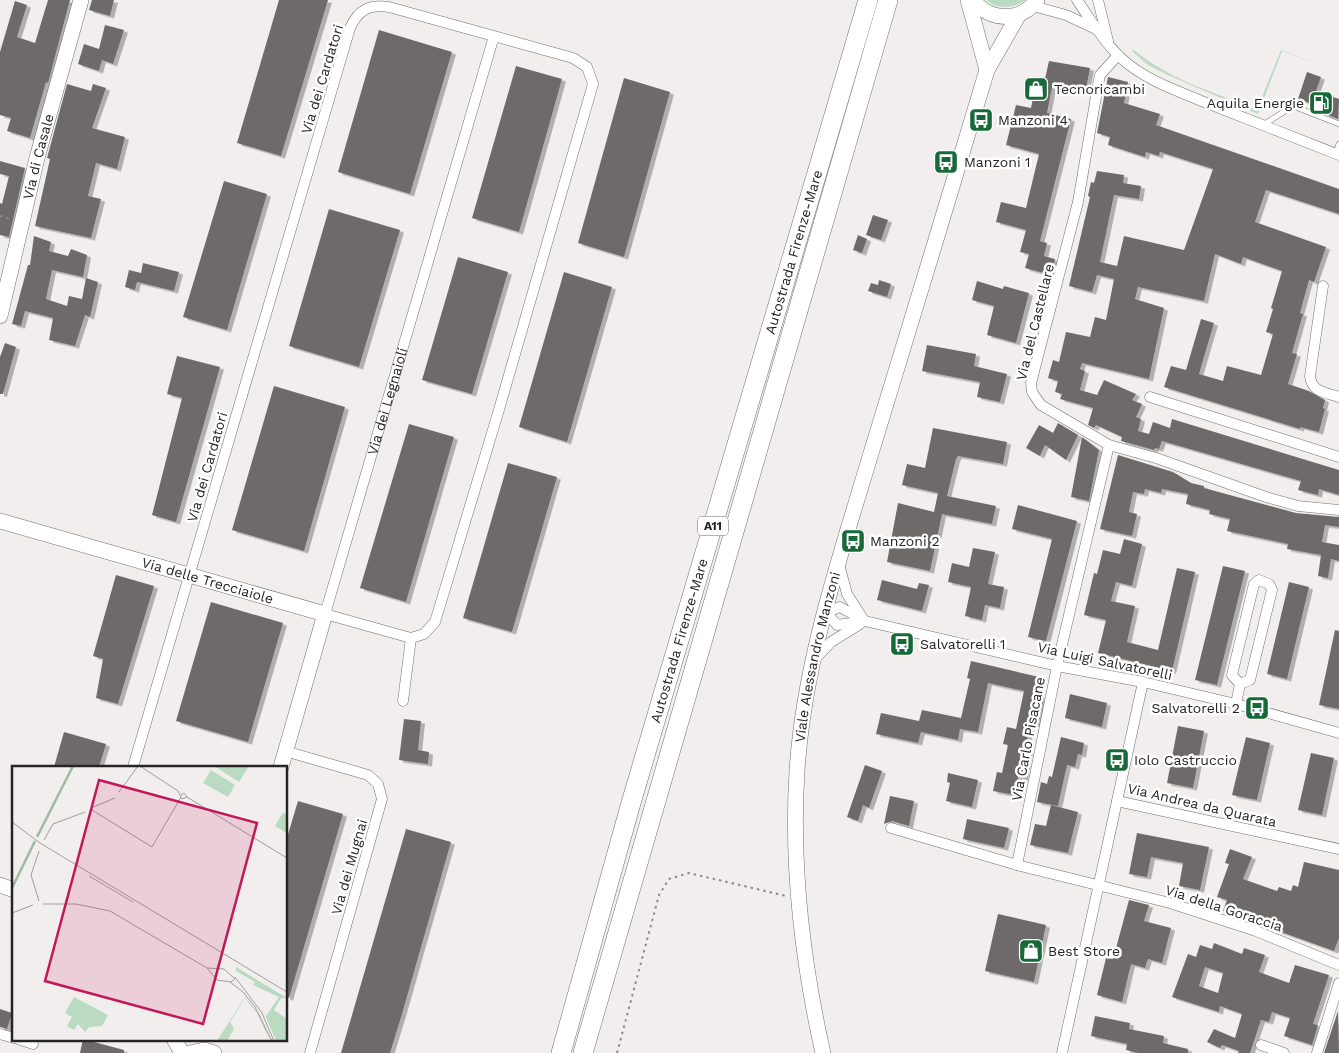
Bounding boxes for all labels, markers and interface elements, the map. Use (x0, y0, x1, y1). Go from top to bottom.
street label: Via dei Cardatori (298, 22, 346, 136)
shop icon: Tecnoricambi (1023, 76, 1049, 102)
place label: Tecnoricambi (1054, 81, 1145, 97)
fuel station icon: Aquila Energie (1308, 90, 1334, 116)
place label: Aquila Energie (1207, 95, 1304, 111)
bus stop icon: Manzoni 4 (968, 107, 994, 133)
street label: Via di Casale (20, 112, 57, 201)
place label: Manzoni 4 (998, 112, 1068, 128)
bus stop icon: Manzoni 1 (933, 149, 959, 175)
place label: Manzoni 1 (964, 154, 1031, 170)
street label: Autostrada Firenze-Mare (762, 168, 825, 336)
street label: Via del Castellare (1013, 262, 1057, 382)
street label: Via dei Legnaioli (364, 346, 410, 457)
street label: Via dei Cardatori (184, 410, 230, 524)
road number: A11 (698, 516, 728, 536)
bus stop icon: Manzoni 2 (840, 528, 866, 554)
place label: Manzoni 2 (870, 533, 940, 549)
street label: Via delle Trecciaiole (140, 554, 275, 607)
street label: Autostrada Firenze-Mare (647, 557, 711, 725)
street label: Viale Alessandro Manzoni (792, 570, 843, 743)
bus stop icon: Salvatorelli 1 (889, 631, 915, 657)
place label: Salvatorelli 1 (920, 636, 1006, 652)
street label: Via Luigi Salvatorelli (1036, 639, 1174, 683)
street label: Via Carlo Pisacane (1008, 676, 1048, 802)
bus stop icon: Salvatorelli 2 (1244, 695, 1270, 721)
place label: Salvatorelli 2 (1151, 700, 1240, 716)
bus stop icon: Iolo Castruccio (1104, 747, 1130, 773)
place label: Iolo Castruccio (1134, 752, 1237, 768)
inset map (12, 766, 288, 1040)
street label: Via Andrea da Quarata (1126, 780, 1278, 830)
street label: Via dei Mugnai (328, 817, 370, 917)
street label: Via della Goraccia (1163, 881, 1285, 935)
shop icon: Best Store (1018, 938, 1044, 964)
place label: Best Store (1048, 943, 1120, 959)

